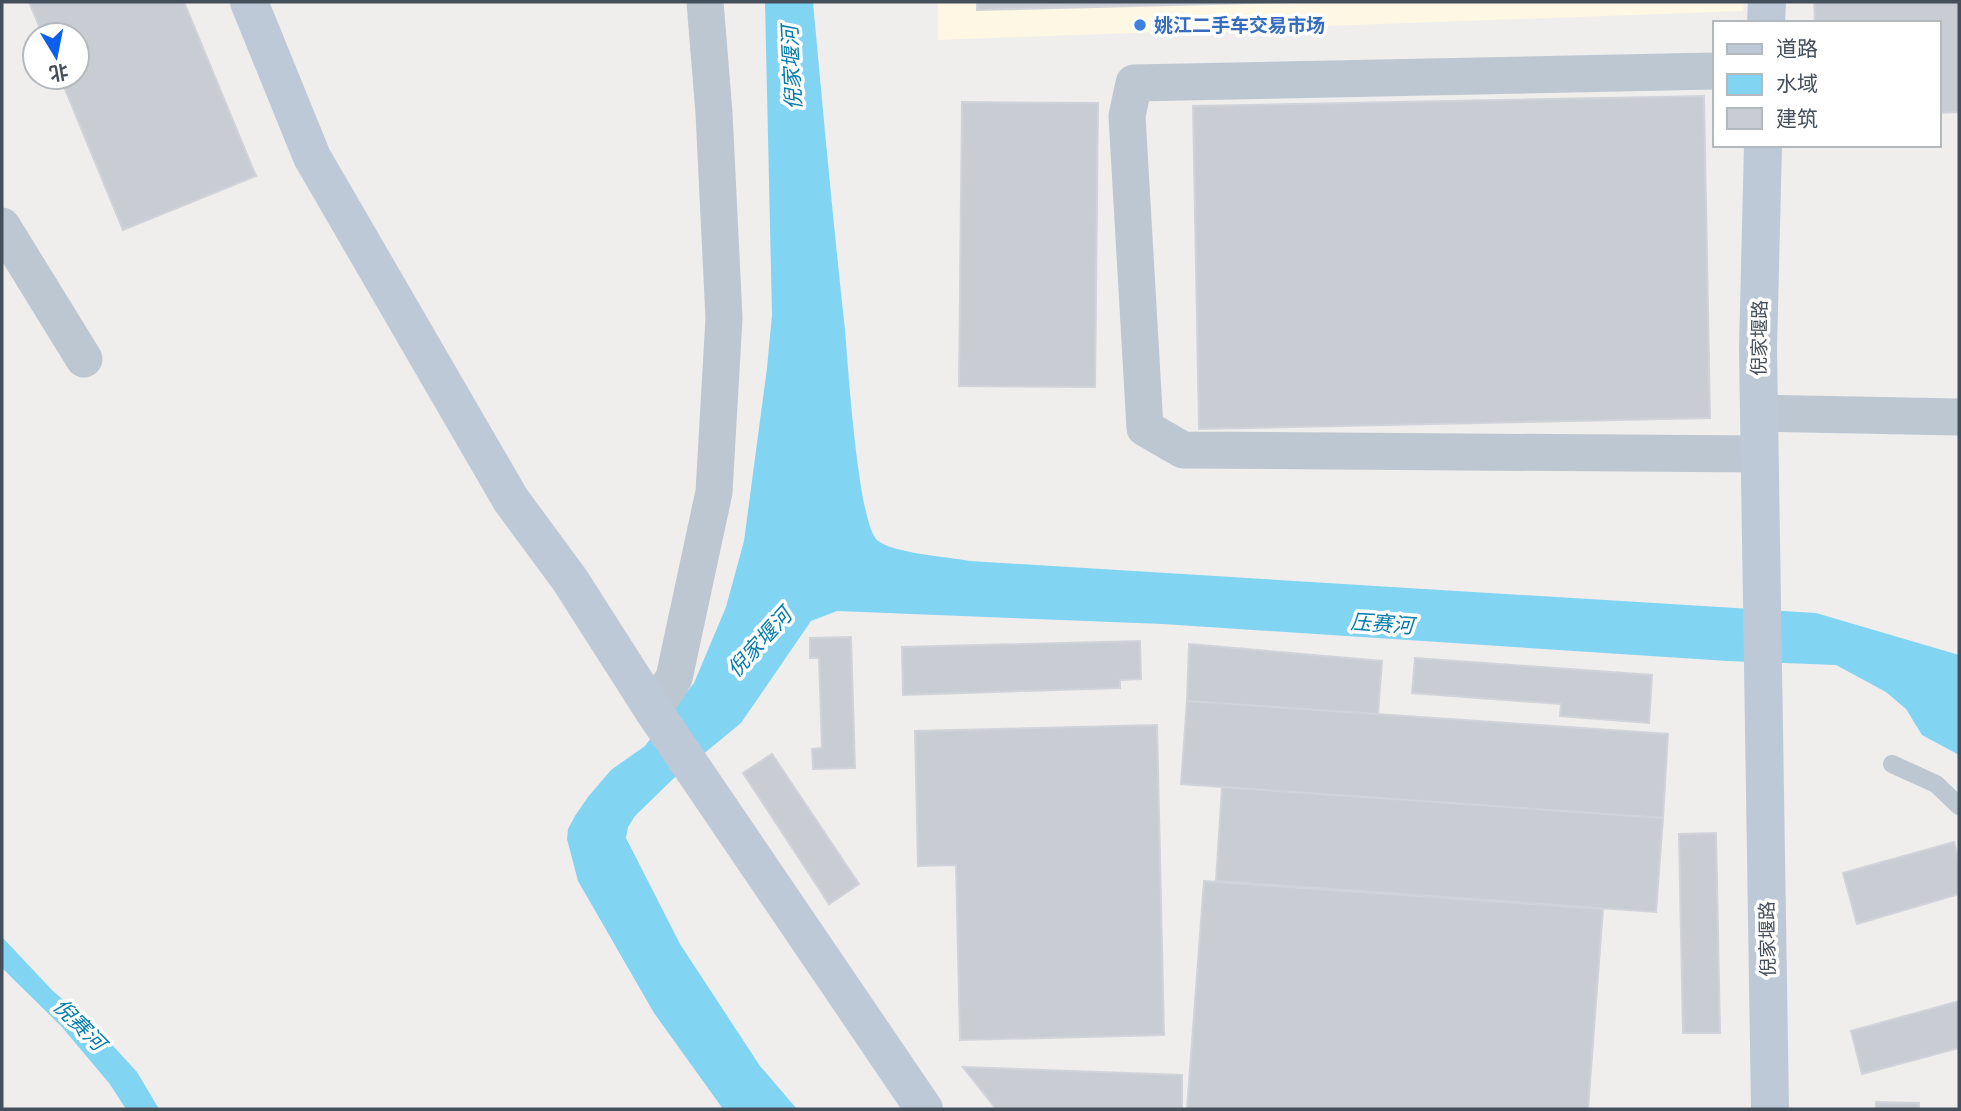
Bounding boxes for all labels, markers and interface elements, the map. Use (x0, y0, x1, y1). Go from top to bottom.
place label: 姚江二手车交易市场 (1154, 13, 1325, 37)
marker: 姚江二手车交易市场 (1132, 17, 1148, 33)
north arrow (21, 21, 91, 91)
water label: 倪家堰河 (775, 21, 807, 111)
legend (1713, 21, 1940, 147)
text: 道路 (1776, 34, 1818, 62)
text: 北 (48, 59, 70, 86)
text: 水域 (1776, 69, 1818, 97)
text: 建筑 (1776, 104, 1818, 132)
street label: 倪家堰路 (1746, 300, 1772, 376)
water label: 倪家堰河 (720, 598, 800, 683)
water label: 压赛河 (1350, 607, 1418, 639)
street label: 倪家堰路 (1754, 901, 1780, 977)
water label: 倪赛河 (48, 992, 115, 1059)

